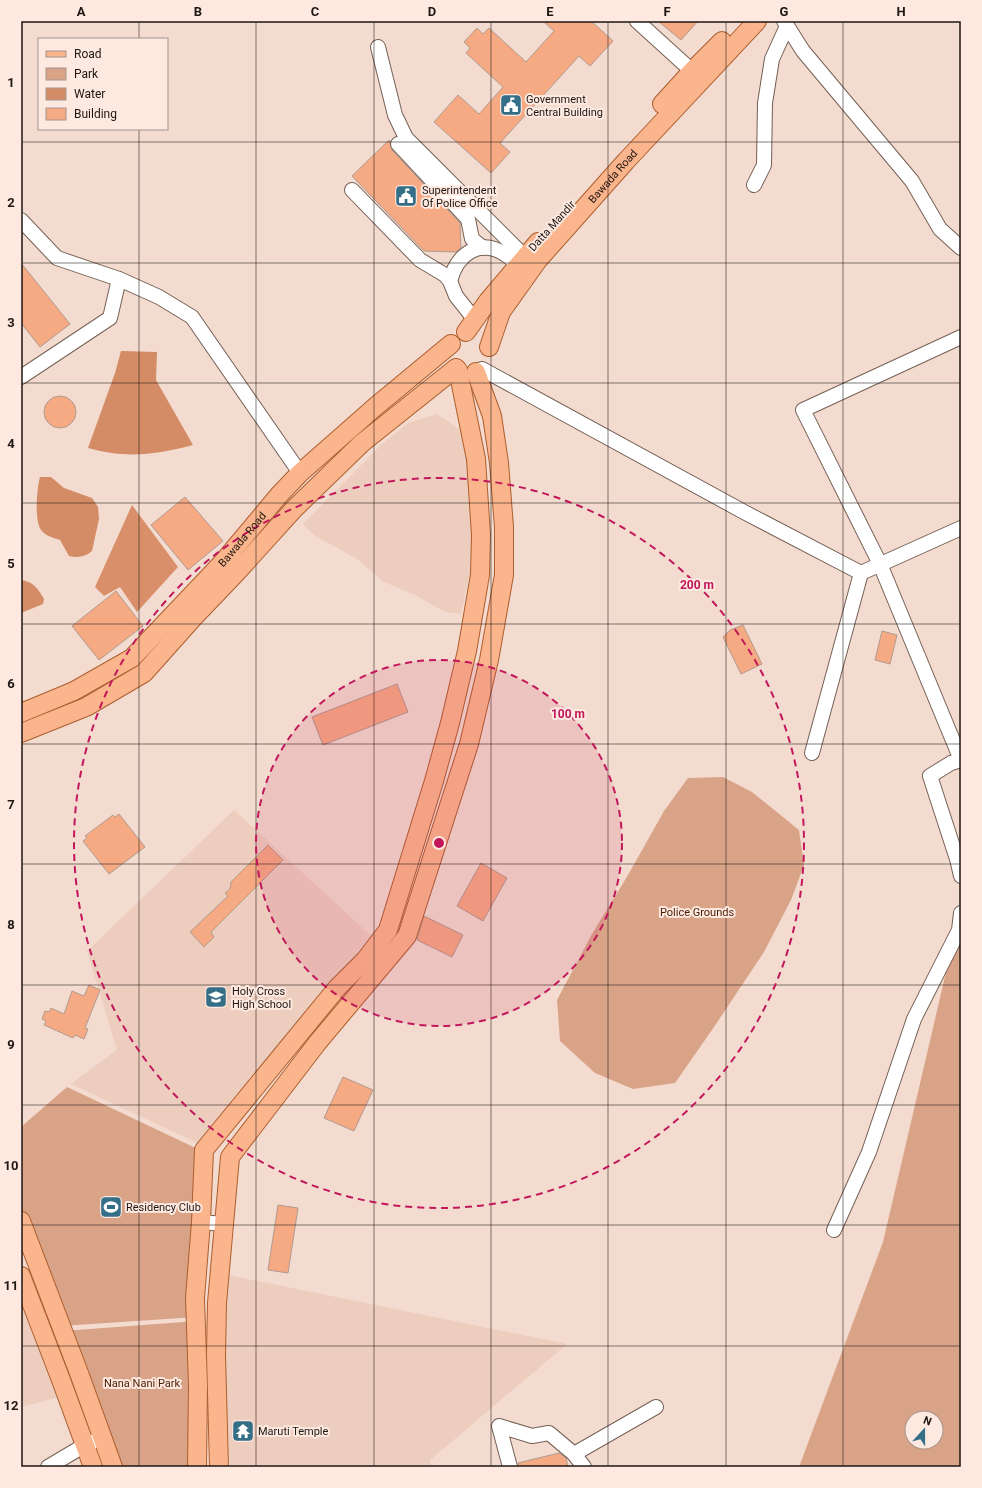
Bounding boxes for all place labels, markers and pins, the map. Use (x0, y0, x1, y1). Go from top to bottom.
public building icon: Government Central Building (498, 92, 524, 118)
place label: Government Central Building (526, 93, 603, 119)
public building icon: Superintendent Of Police Office (393, 183, 419, 209)
place label: Superintendent Of Police Office (422, 184, 498, 210)
centre of rings (432, 836, 446, 850)
school or university icon: Holy Cross High School (203, 984, 229, 1010)
place label: Holy Cross High School (232, 985, 291, 1011)
sports icon: Residency Club (98, 1194, 124, 1220)
place label: Residency Club (126, 1201, 201, 1214)
temple icon: Maruti Temple (230, 1418, 256, 1444)
place label: Maruti Temple (258, 1425, 329, 1438)

